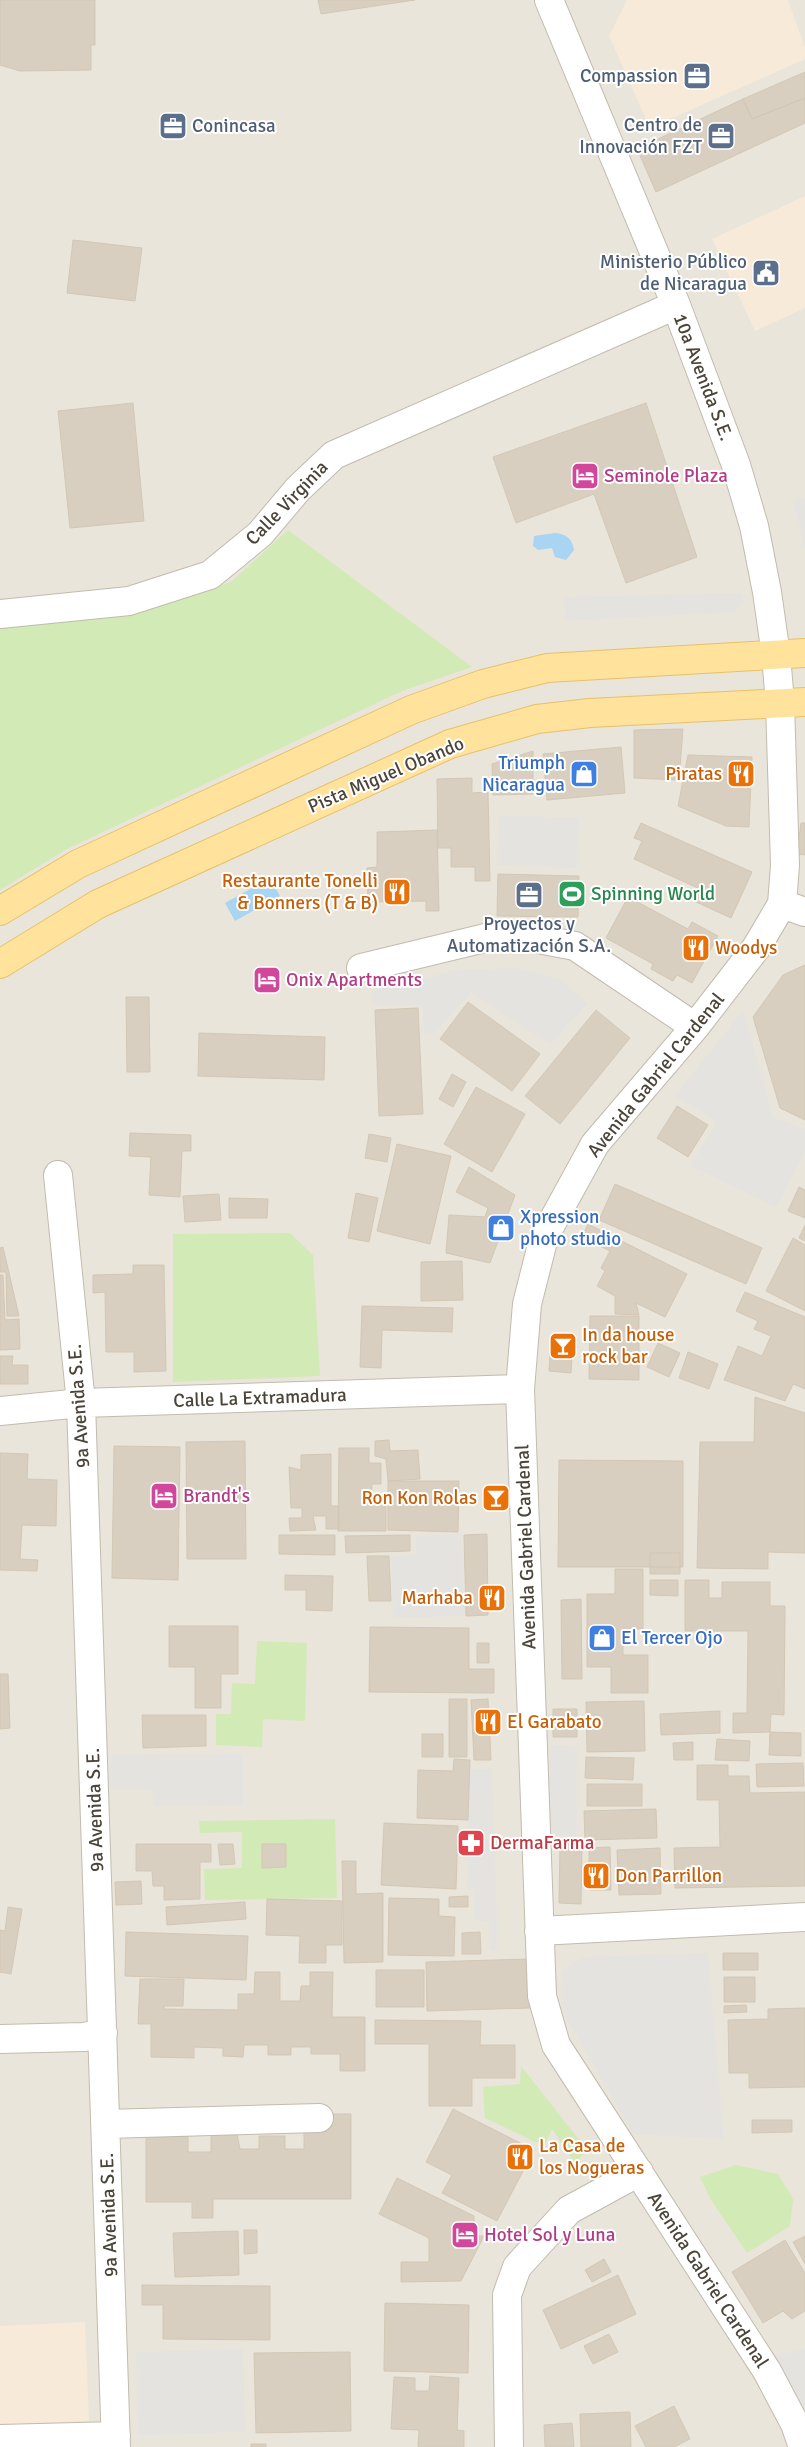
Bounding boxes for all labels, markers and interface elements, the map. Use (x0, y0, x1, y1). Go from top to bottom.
office icon: Compassion (682, 61, 712, 91)
place label: Compassion (580, 64, 678, 88)
office icon: Conincasa (158, 111, 188, 141)
place label: Centro de Innovación FZT (579, 113, 703, 159)
place label: Conincasa (192, 114, 276, 138)
office icon: Centro de Innovación FZT (706, 121, 736, 151)
place label: Ministerio Público de Nicaragua (600, 250, 747, 296)
public building icon: Ministerio Público de Nicaragua (751, 258, 781, 288)
street label: 10a Avenida S.E. (668, 310, 738, 444)
street label: Calle Virginia (241, 456, 333, 550)
hotel icon: Seminole Plaza (570, 461, 600, 491)
place label: Seminole Plaza (604, 464, 728, 488)
street label: Pista Miguel Obando (304, 731, 468, 819)
place label: Triumph Nicaragua (482, 751, 565, 797)
shop icon: Triumph Nicaragua (569, 759, 599, 789)
restaurant icon: Piratas (726, 759, 756, 789)
place label: Piratas (665, 762, 722, 786)
place label: Restaurante Tonelli & Bonners (T & B) (222, 869, 378, 915)
restaurant icon: Restaurante Tonelli & Bonners (T & B) (382, 877, 412, 907)
sports icon: Spinning World (557, 879, 587, 909)
office icon: Proyectos y Automatización S.A. (514, 880, 544, 910)
place label: Spinning World (591, 882, 715, 906)
place label: Proyectos y Automatización S.A. (447, 912, 611, 958)
restaurant icon: Woodys (681, 933, 711, 963)
place label: Woodys (715, 936, 777, 960)
hotel icon: Onix Apartments (252, 965, 282, 995)
place label: Onix Apartments (286, 968, 422, 992)
street label: Avenida Gabriel Cardenal (582, 988, 730, 1162)
place label: Xpression photo studio (520, 1205, 621, 1251)
shop icon: Xpression photo studio (486, 1213, 516, 1243)
place label: In da house rock bar (582, 1323, 674, 1369)
bar icon: In da house rock bar (548, 1331, 578, 1361)
street label: 9a Avenida S.E. (63, 1343, 95, 1469)
street label: Calle La Extramadura (173, 1383, 347, 1413)
street label: Avenida Gabriel Cardenal (510, 1444, 542, 1650)
hotel icon: Brandt's (149, 1481, 179, 1511)
bar icon: Ron Kon Rolas (481, 1483, 511, 1513)
place label: Brandt's (183, 1484, 250, 1508)
place label: Ron Kon Rolas (361, 1486, 477, 1510)
restaurant icon: Marhaba (477, 1583, 507, 1613)
place label: Marhaba (401, 1586, 473, 1610)
shop icon: El Tercer Ojo (587, 1623, 617, 1653)
place label: El Tercer Ojo (621, 1626, 723, 1650)
restaurant icon: El Garabato (473, 1707, 503, 1737)
place label: El Garabato (507, 1710, 602, 1734)
street label: 9a Avenida S.E. (81, 1748, 109, 1872)
pharmacy icon: DermaFarma (456, 1828, 486, 1858)
place label: DermaFarma (490, 1831, 594, 1855)
restaurant icon: Don Parrillon (581, 1861, 611, 1891)
place label: Don Parrillon (615, 1864, 722, 1888)
place label: La Casa de los Nogueras (539, 2134, 644, 2180)
restaurant icon: La Casa de los Nogueras (505, 2142, 535, 2172)
street label: 9a Avenida S.E. (95, 2153, 123, 2277)
street label: Avenida Gabriel Cardenal (642, 2187, 774, 2373)
hotel icon: Hotel Sol y Luna (450, 2220, 480, 2250)
place label: Hotel Sol y Luna (484, 2223, 615, 2247)

